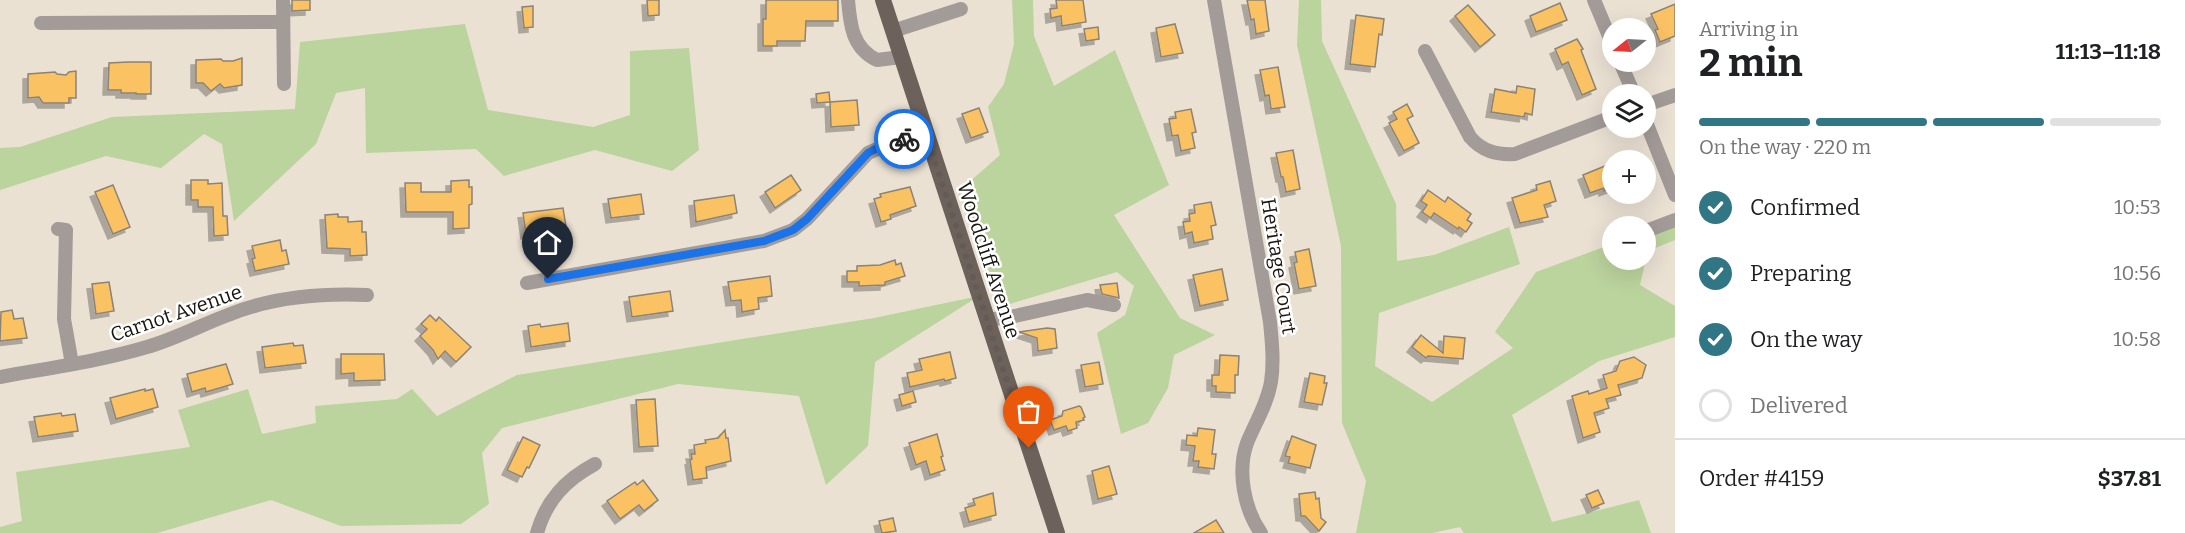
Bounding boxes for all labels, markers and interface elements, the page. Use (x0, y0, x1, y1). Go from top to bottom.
text: Arriving in (1699, 17, 1798, 41)
north arrow (1602, 18, 1656, 72)
map controls (1602, 18, 1656, 270)
text: 11:13–11:18 (2056, 38, 2161, 65)
text: 2 min (1699, 40, 1803, 86)
button: layers (1602, 84, 1656, 138)
courier (874, 109, 934, 169)
icon: bike (888, 123, 921, 156)
text: On the way · 220 m (1699, 135, 1871, 159)
button: + (1602, 150, 1656, 204)
street label: Woodcliff Avenue (952, 179, 1026, 341)
icon: check (1699, 191, 1732, 224)
text: Confirmed (1750, 194, 1860, 221)
text: 10:53 (2114, 195, 2161, 219)
street label: Heritage Court (1256, 196, 1302, 336)
button: − (1602, 216, 1656, 270)
pin (522, 217, 573, 279)
icon: home (531, 226, 564, 259)
icon: check (1699, 257, 1732, 290)
text: Preparing (1750, 260, 1852, 287)
text: 10:56 (2113, 261, 2161, 285)
street label: Carnot Avenue (107, 279, 245, 347)
icon: check (1699, 323, 1732, 356)
text: On the way (1750, 326, 1862, 353)
text: 10:58 (2113, 327, 2161, 351)
pin (1003, 386, 1054, 448)
text: Delivered (1750, 392, 1848, 419)
icon: bag (1012, 395, 1045, 428)
text: Order #4159 (1699, 465, 1824, 492)
text: $37.81 (2097, 465, 2161, 492)

